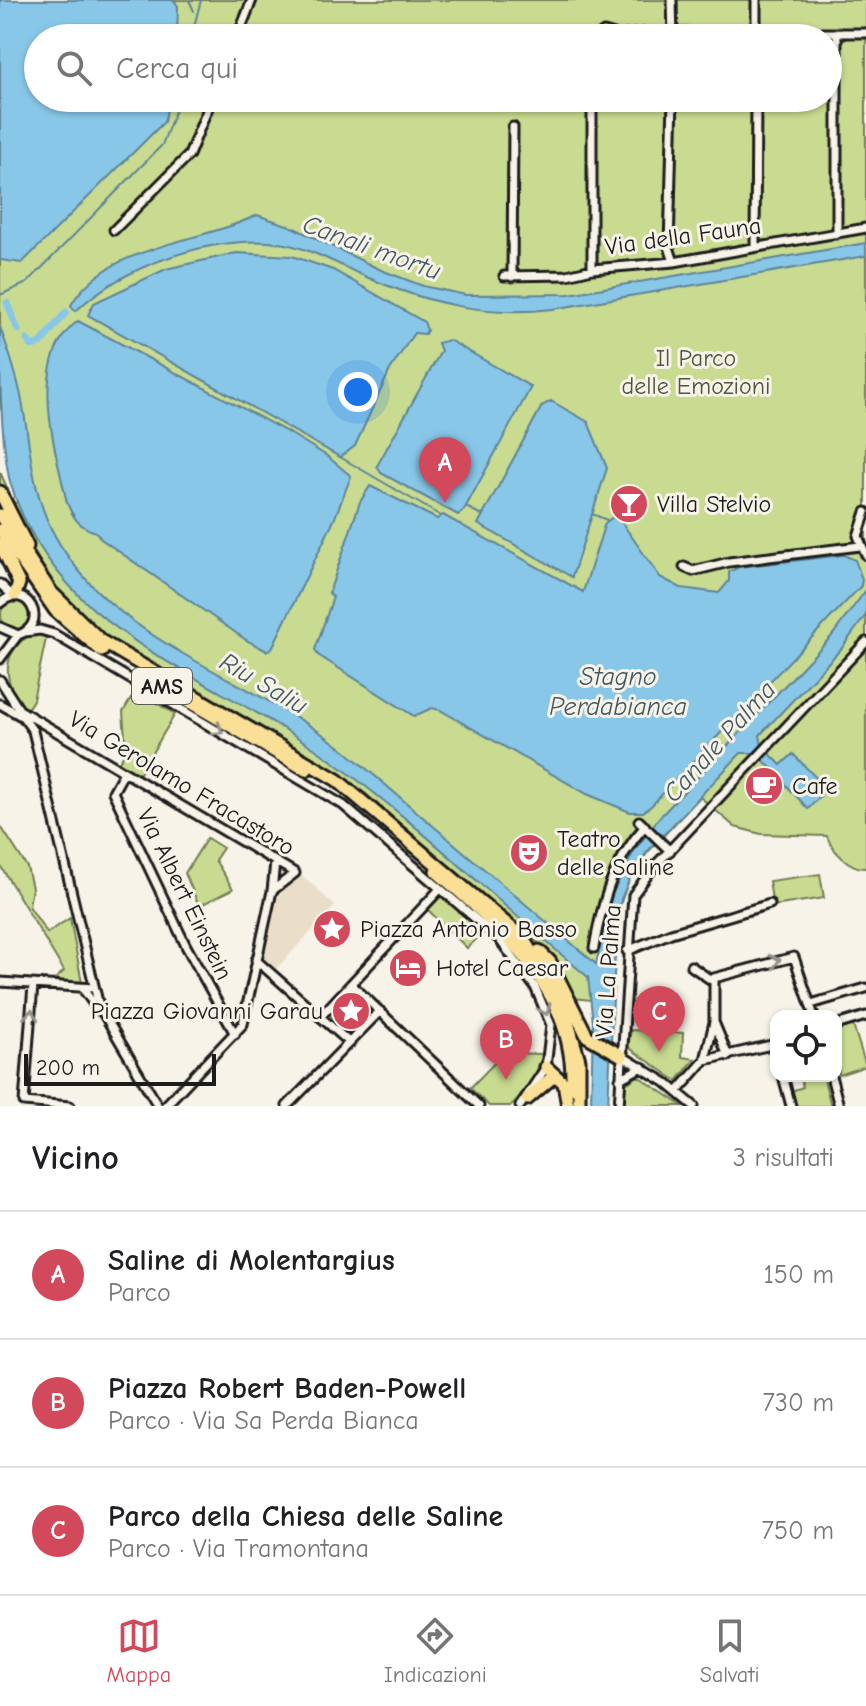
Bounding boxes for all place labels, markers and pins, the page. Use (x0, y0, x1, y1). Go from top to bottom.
pin: A (419, 437, 471, 503)
bar icon: Villa Stelvio (608, 483, 650, 525)
place label: Villa Stelvio (657, 490, 771, 518)
cafe icon: Cafe (743, 765, 785, 807)
place label: Cafe (792, 772, 837, 800)
place label: Teatro delle Saline (557, 825, 674, 881)
theatre icon: Teatro delle Saline (508, 832, 550, 874)
place icon: Piazza Antonio Basso (311, 908, 353, 950)
place label: Piazza Antonio Basso (360, 915, 577, 943)
hotel icon: Hotel Caesar (387, 947, 429, 989)
place label: Hotel Caesar (436, 954, 569, 982)
pin: C (633, 986, 685, 1052)
place icon: Piazza Giovanni Garau (330, 990, 372, 1032)
place label: Piazza Giovanni Garau (91, 997, 323, 1025)
pin: B (480, 1014, 532, 1080)

